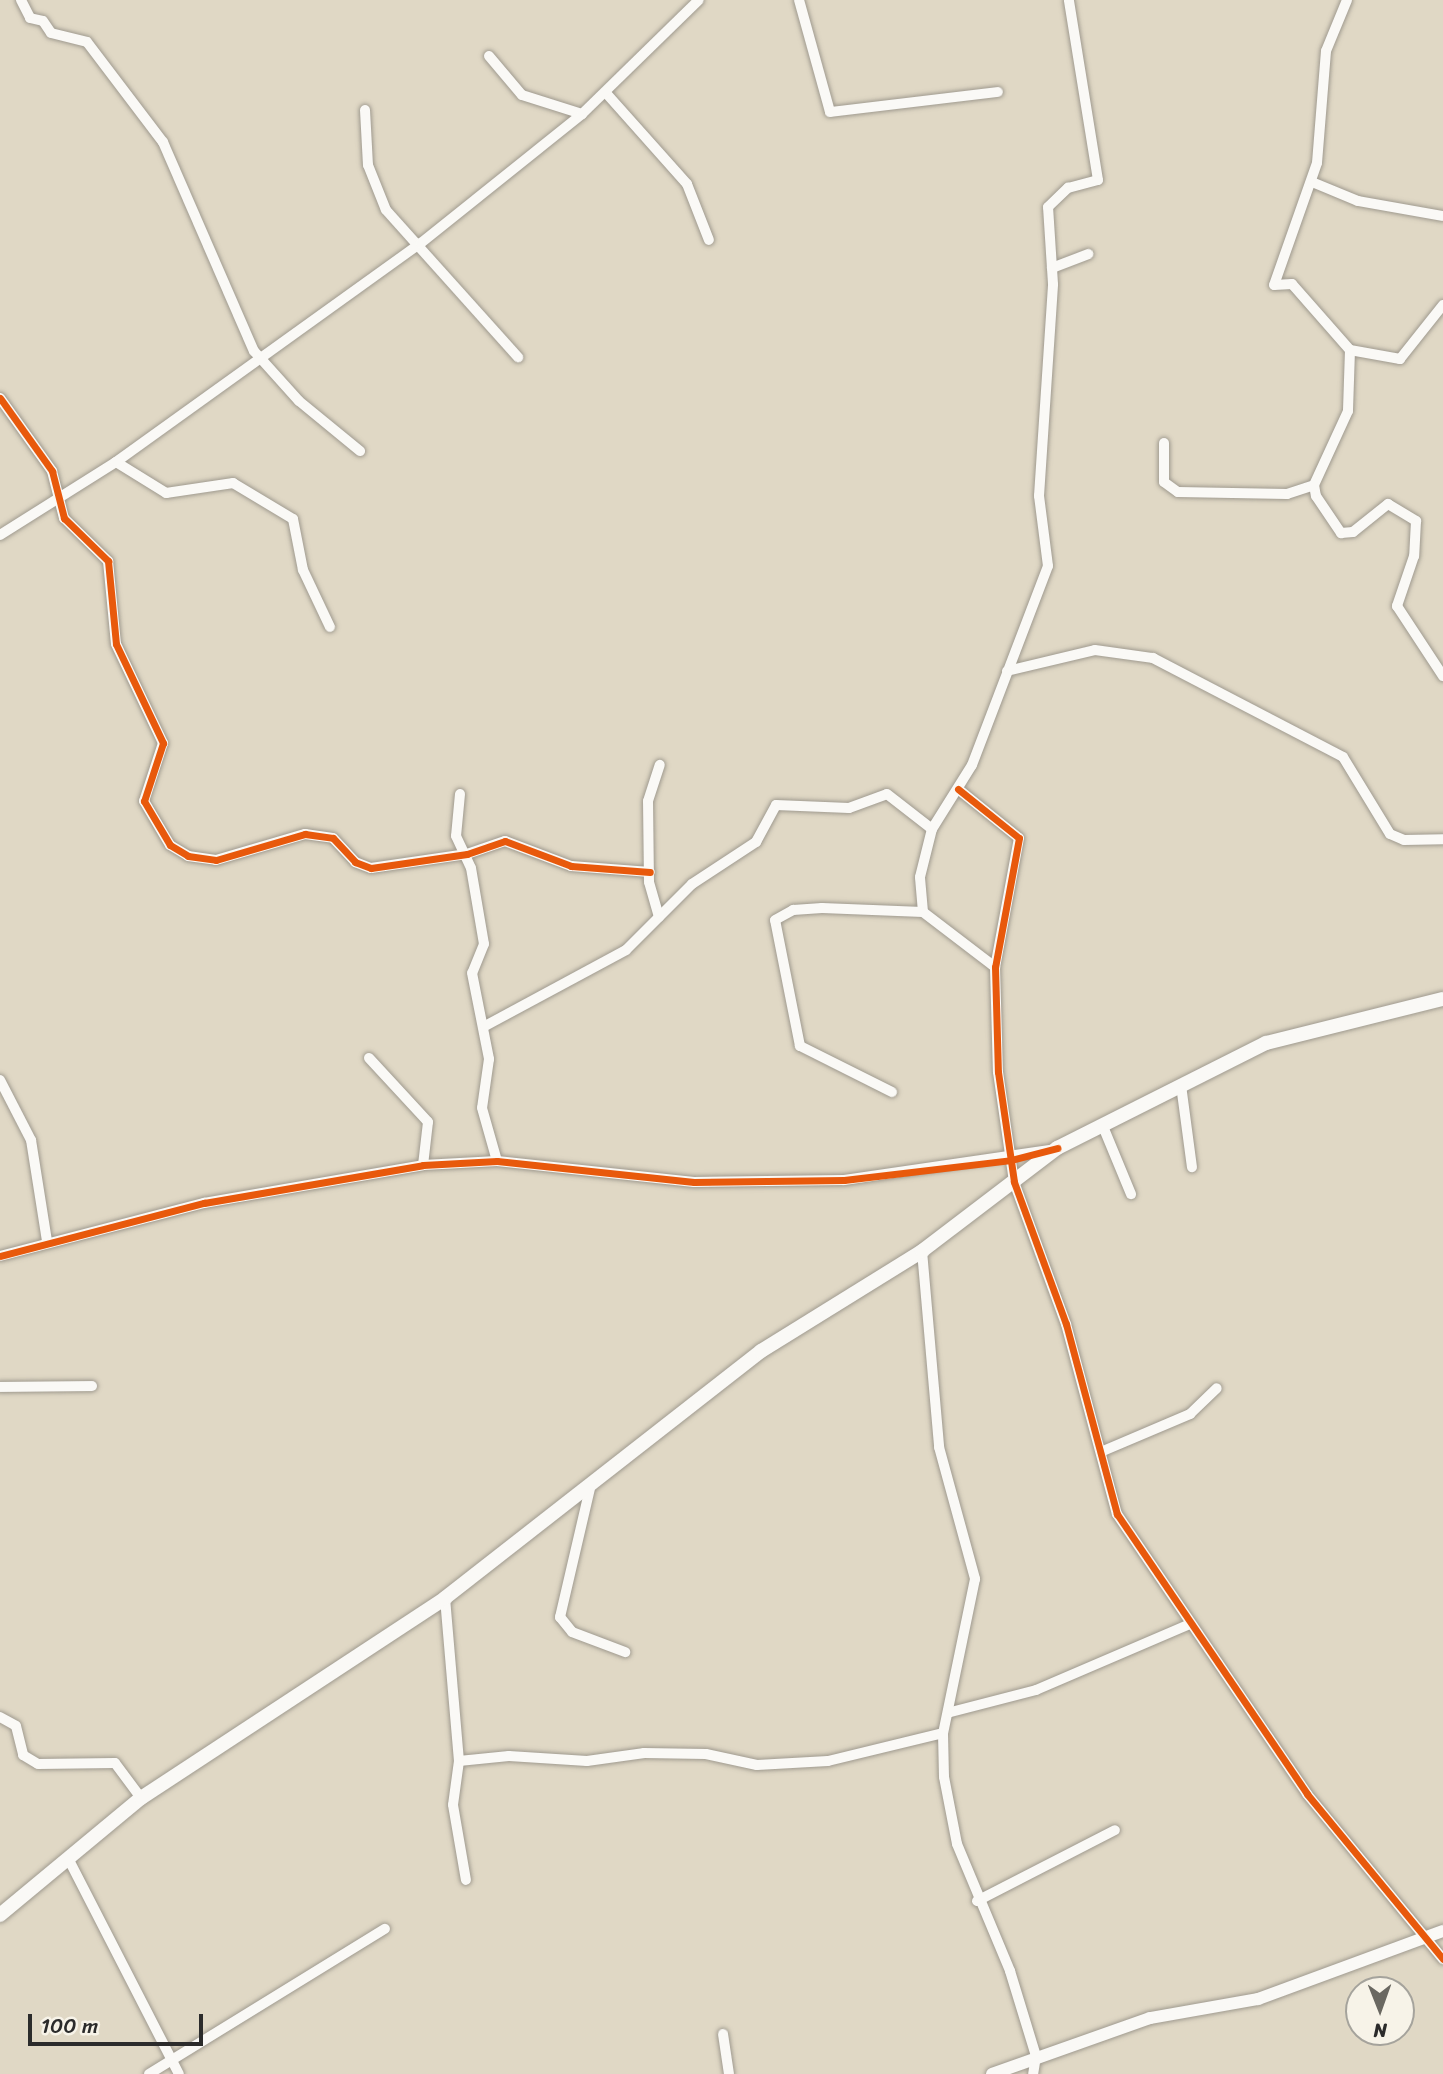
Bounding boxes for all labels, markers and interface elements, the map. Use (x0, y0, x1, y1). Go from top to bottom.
north arrow (1345, 1976, 1415, 2046)
scale bar (32, 2000, 206, 2044)
text: 100 m (41, 2007, 98, 2045)
text: N (1373, 2014, 1387, 2047)

